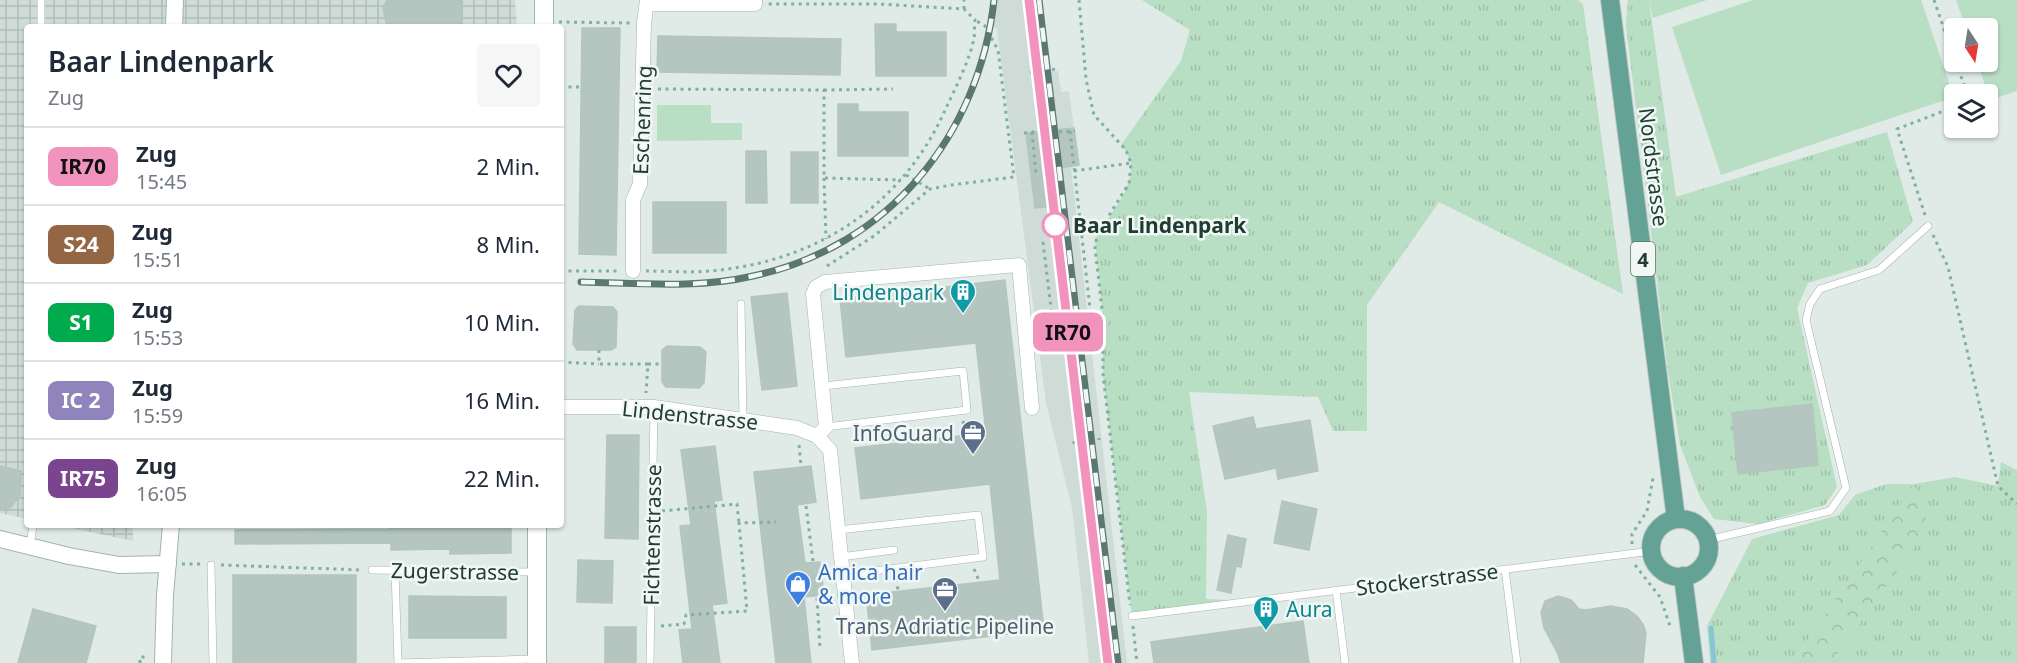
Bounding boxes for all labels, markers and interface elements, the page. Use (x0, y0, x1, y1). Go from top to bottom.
north arrow (1944, 18, 1998, 72)
map controls (1944, 18, 1998, 138)
text: Baar Lindenpark (48, 42, 274, 80)
button: heart (477, 44, 540, 107)
street label: Eschenring (626, 65, 658, 175)
text: Zug (48, 84, 84, 111)
button: layers (1944, 84, 1998, 138)
street label: Nordstrasse (1633, 106, 1675, 228)
text: Zug (136, 138, 177, 168)
text: 2 Min. (477, 151, 540, 181)
text: IR70 (60, 152, 106, 180)
text: 15:45 (136, 168, 187, 195)
place label: Baar Lindenpark (1073, 211, 1247, 239)
marker: Baar Lindenpark (1042, 212, 1068, 238)
text: Zug (132, 216, 173, 246)
text: 8 Min. (477, 229, 540, 259)
text: S24 (63, 230, 99, 258)
road number: 4 (1631, 242, 1655, 276)
text: 15:51 (132, 246, 183, 273)
building icon: Lindenpark (948, 277, 978, 315)
place label: Lindenpark (832, 278, 945, 306)
text: Zug (132, 294, 173, 324)
text: 10 Min. (464, 307, 540, 337)
text: S1 (69, 308, 93, 336)
line badge: IR70 (1026, 312, 1110, 352)
text: IR70 (1045, 318, 1091, 346)
text: 15:53 (132, 324, 183, 351)
text: Zug (132, 372, 173, 402)
text: 16 Min. (464, 385, 540, 415)
text: IC 2 (61, 386, 101, 414)
street label: Lindenstrasse (621, 394, 759, 436)
text: 15:59 (132, 402, 183, 429)
office icon: InfoGuard (958, 418, 988, 456)
place label: InfoGuard (853, 419, 954, 447)
text: Zug (136, 450, 177, 480)
text: 22 Min. (464, 463, 540, 493)
text: IR75 (60, 464, 106, 492)
street label: Fichtenstrasse (637, 464, 667, 606)
text: 16:05 (136, 480, 187, 507)
street label: Zugerstrasse (391, 556, 519, 586)
street label: Stockerstrasse (1354, 556, 1500, 602)
place label: Amica hair & more (818, 558, 923, 610)
shop icon: Amica hair & more (783, 569, 813, 607)
office icon: Trans Adriatic Pipeline (930, 575, 960, 613)
building icon: Aura (1251, 594, 1281, 632)
place label: Aura (1286, 595, 1332, 623)
place label: Trans Adriatic Pipeline (836, 612, 1054, 640)

